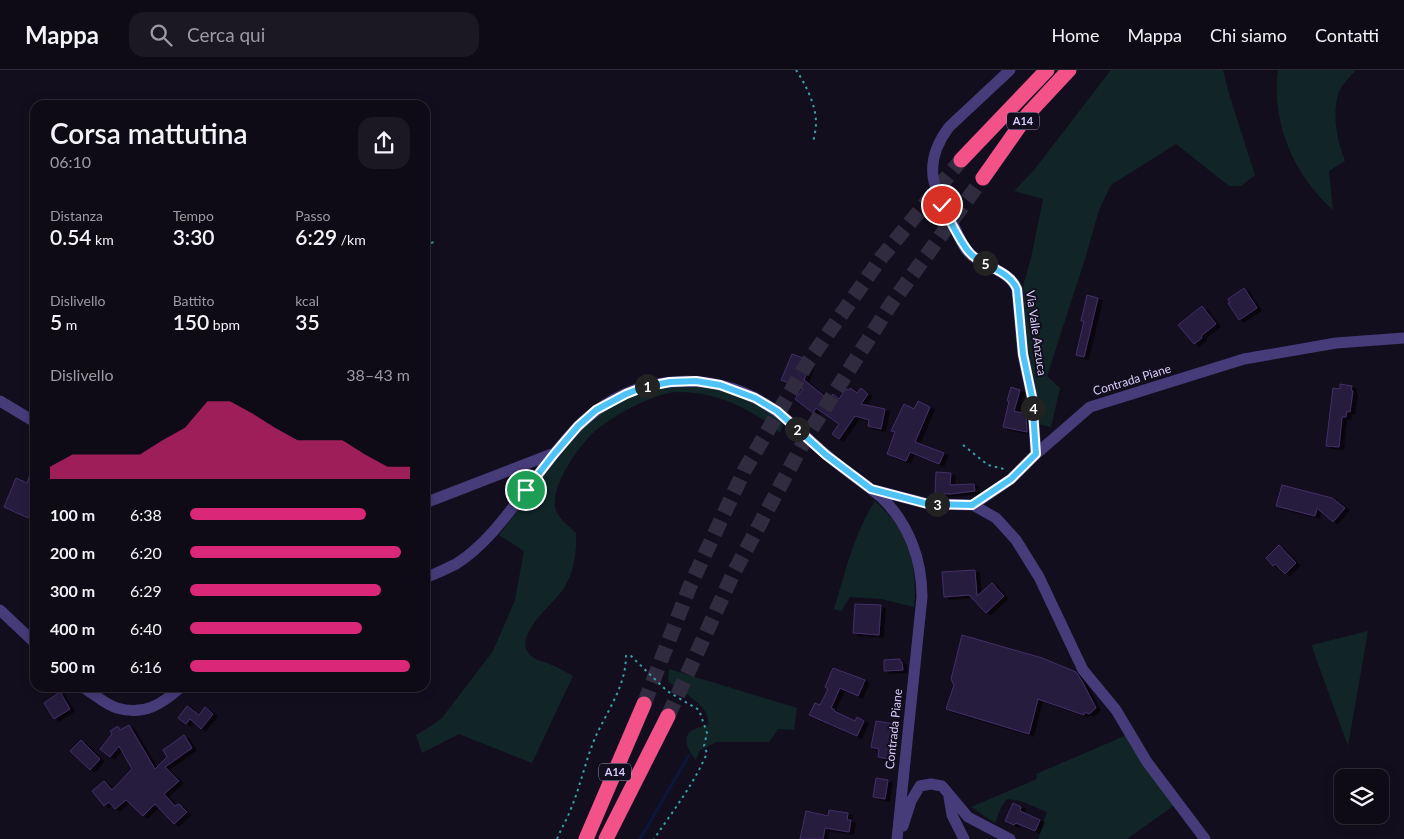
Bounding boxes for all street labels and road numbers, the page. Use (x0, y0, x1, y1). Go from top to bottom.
road number: A14 (1007, 112, 1039, 129)
street label: Via Valle Anzuca (1023, 289, 1050, 377)
street label: Contrada Piane (1091, 361, 1173, 398)
street label: Contrada Piane (882, 688, 905, 770)
road number: A14 (599, 764, 631, 780)

